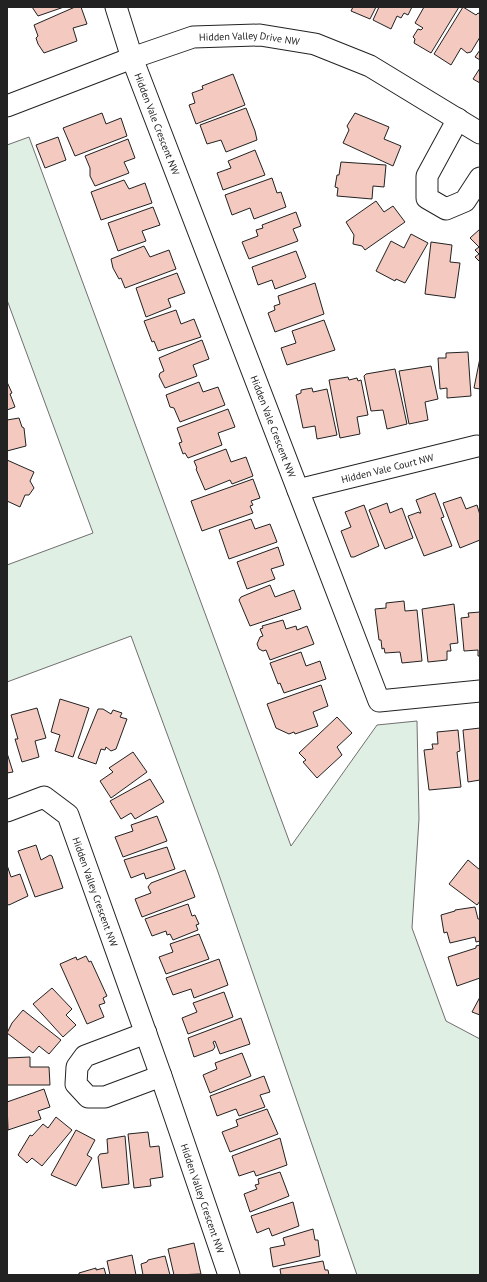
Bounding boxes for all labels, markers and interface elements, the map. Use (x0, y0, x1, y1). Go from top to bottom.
street label: Hidden Valley Drive NW (199, 29, 301, 48)
street label: Hidden Vale Crescent NW (132, 71, 183, 177)
street label: Hidden Vale Crescent NW (248, 373, 299, 480)
street label: Hidden Vale Court NW (340, 450, 436, 486)
street label: Hidden Valley Crescent NW (70, 835, 121, 949)
street label: Hidden Valley Crescent NW (178, 1142, 228, 1256)

